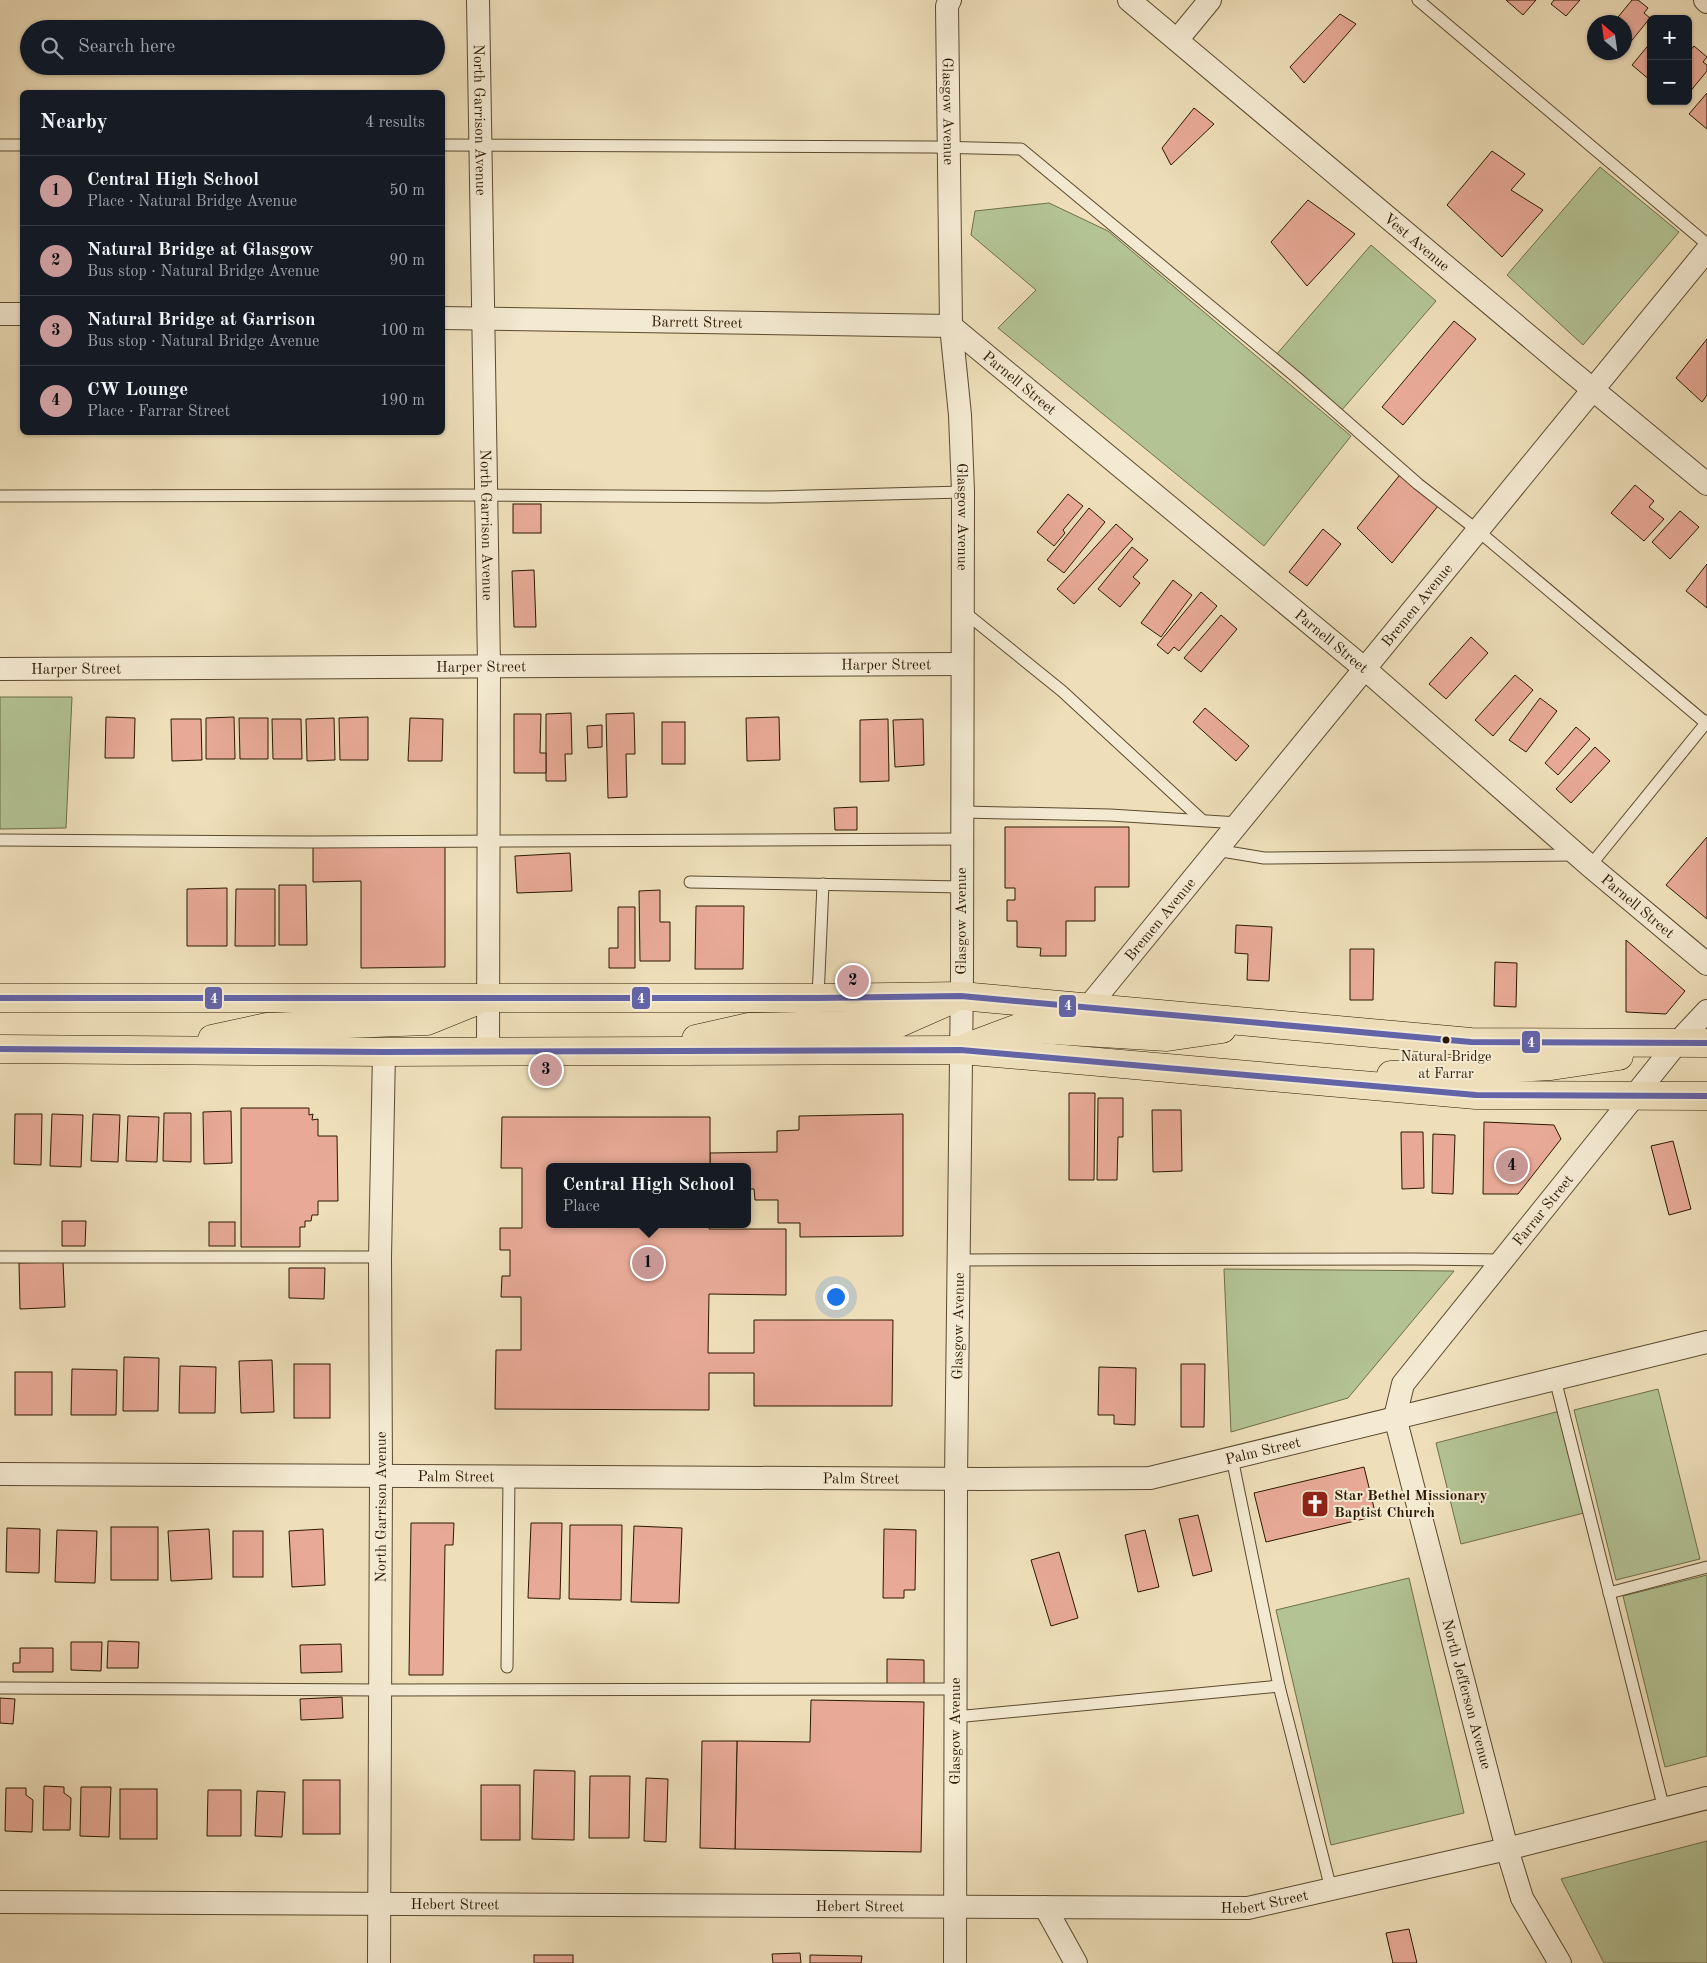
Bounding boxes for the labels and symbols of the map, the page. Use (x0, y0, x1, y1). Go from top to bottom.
north arrow (1587, 15, 1632, 60)
street label: North Garrison Avenue (470, 44, 487, 196)
street label: Glasgow Avenue (939, 57, 955, 165)
street label: Vest Avenue (1380, 211, 1452, 275)
street label: Barrett Street (651, 315, 743, 332)
street label: Parnell Street (979, 349, 1058, 419)
street label: North Garrison Avenue (476, 449, 494, 601)
street label: Glasgow Avenue (953, 463, 969, 571)
street label: Bremen Avenue (1380, 561, 1456, 650)
street label: Parnell Street (1291, 608, 1370, 677)
street label: Harper Street (841, 658, 931, 674)
street label: Harper Street (436, 660, 526, 676)
street label: Harper Street (31, 662, 121, 678)
street label: Glasgow Avenue (955, 867, 970, 975)
street label: Parnell Street (1597, 872, 1676, 942)
street label: Bremen Avenue (1123, 876, 1199, 965)
pin: 2 (837, 962, 869, 1000)
line badge: 4 (204, 986, 223, 1010)
line badge: 4 (631, 986, 651, 1010)
text: 4 (210, 992, 218, 1006)
text: 4 (637, 992, 645, 1006)
line badge: 4 (1058, 994, 1077, 1018)
text: 4 (1064, 999, 1072, 1013)
line badge: 4 (1521, 1030, 1541, 1054)
marker: Natural Bridge at Farrar (1441, 1035, 1451, 1045)
text: 4 (1527, 1036, 1535, 1050)
place label: Natural Bridge at Farrar (1401, 1050, 1491, 1081)
pin: 3 (530, 1051, 562, 1089)
pin: 4 (1496, 1147, 1528, 1185)
street label: Farrar Street (1511, 1173, 1577, 1249)
pin: 1 (632, 1244, 664, 1282)
street label: Glasgow Avenue (951, 1272, 968, 1380)
your location (823, 1284, 849, 1310)
street label: North Garrison Avenue (375, 1431, 390, 1583)
street label: Palm Street (1224, 1436, 1302, 1468)
street label: Palm Street (417, 1470, 495, 1486)
street label: Palm Street (822, 1472, 900, 1488)
church icon: Star Bethel Missionary Baptist Church (1300, 1489, 1330, 1519)
place label: Star Bethel Missionary Baptist Church (1334, 1489, 1488, 1521)
street label: North Jefferson Avenue (1438, 1618, 1493, 1771)
street label: Glasgow Avenue (949, 1677, 964, 1785)
street label: Hebert Street (1221, 1889, 1310, 1917)
street label: Hebert Street (411, 1898, 499, 1913)
street label: Hebert Street (816, 1900, 904, 1915)

